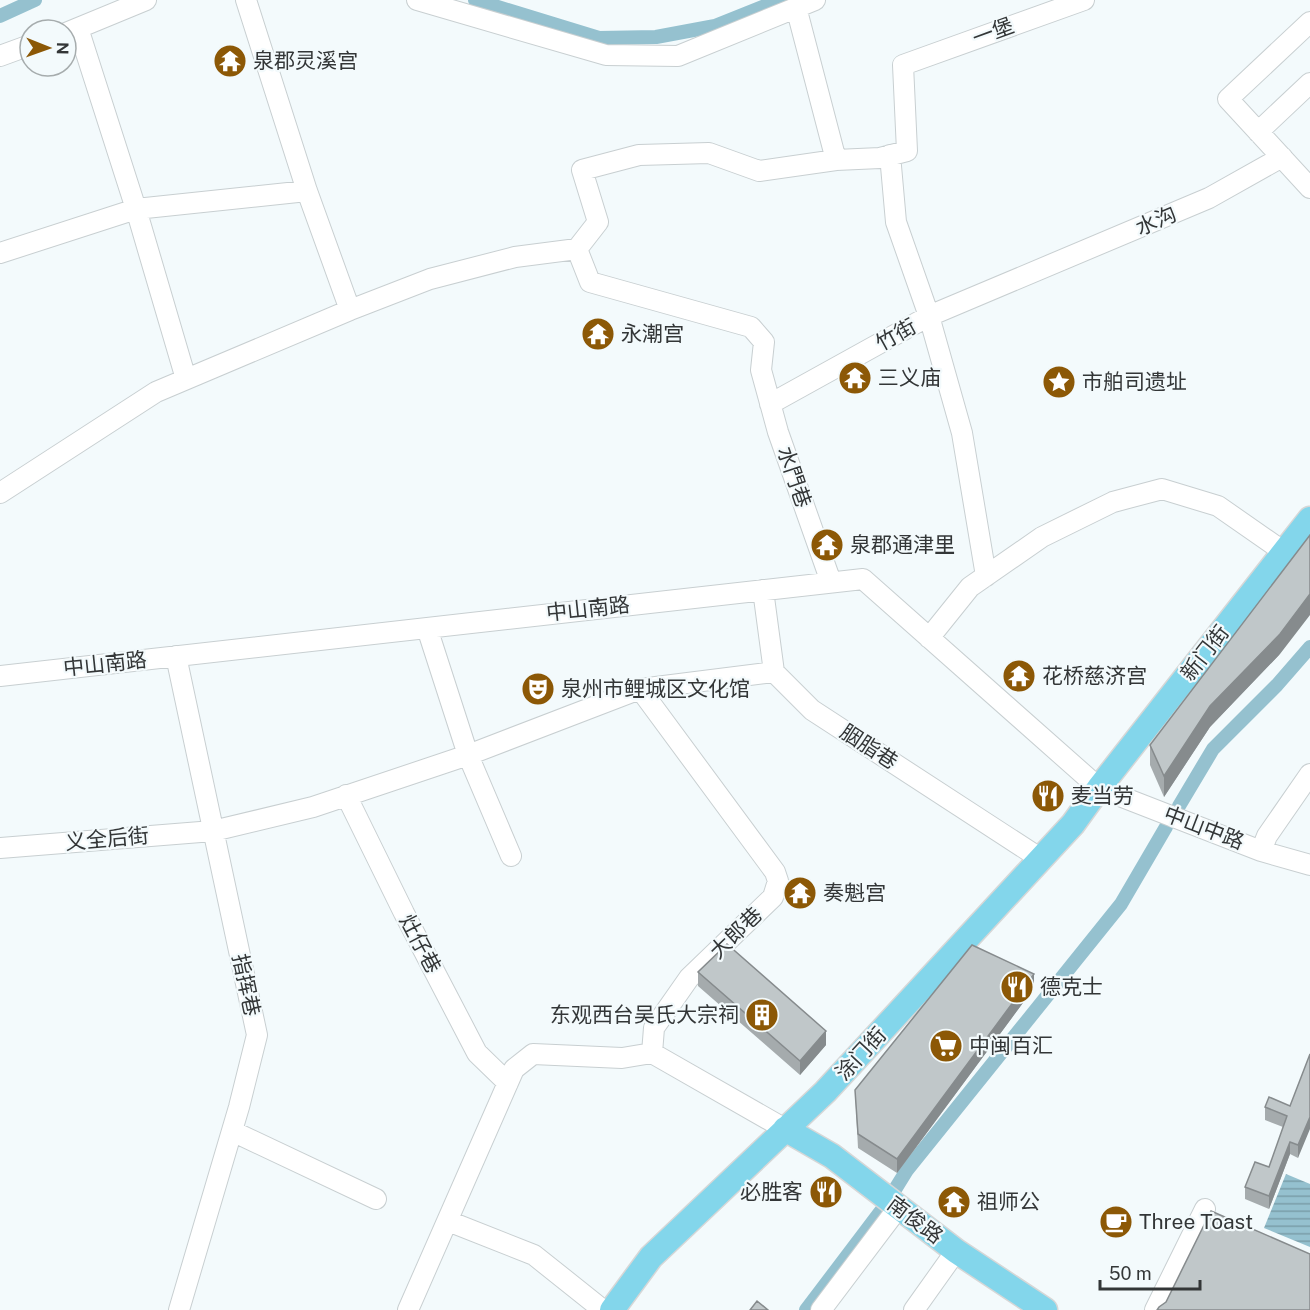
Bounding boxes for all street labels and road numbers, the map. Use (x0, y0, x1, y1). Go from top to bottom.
street label: 一堡 (969, 13, 1017, 50)
street label: 水沟 (1132, 201, 1180, 240)
street label: 竹街 (871, 313, 920, 356)
street label: 水門巷 (772, 443, 817, 511)
street label: 中山南路 (545, 592, 631, 625)
street label: 新门街 (1175, 620, 1234, 685)
street label: 中山南路 (62, 647, 148, 680)
street label: 胭脂巷 (836, 719, 902, 774)
street label: 中山中路 (1160, 801, 1248, 854)
street label: 义全后街 (64, 822, 150, 855)
street label: 大郎巷 (704, 902, 767, 964)
street label: 灶仔巷 (395, 910, 446, 977)
street label: 指挥巷 (228, 951, 265, 1018)
street label: 涂门街 (830, 1022, 891, 1085)
street label: 南俊路 (883, 1191, 948, 1249)

